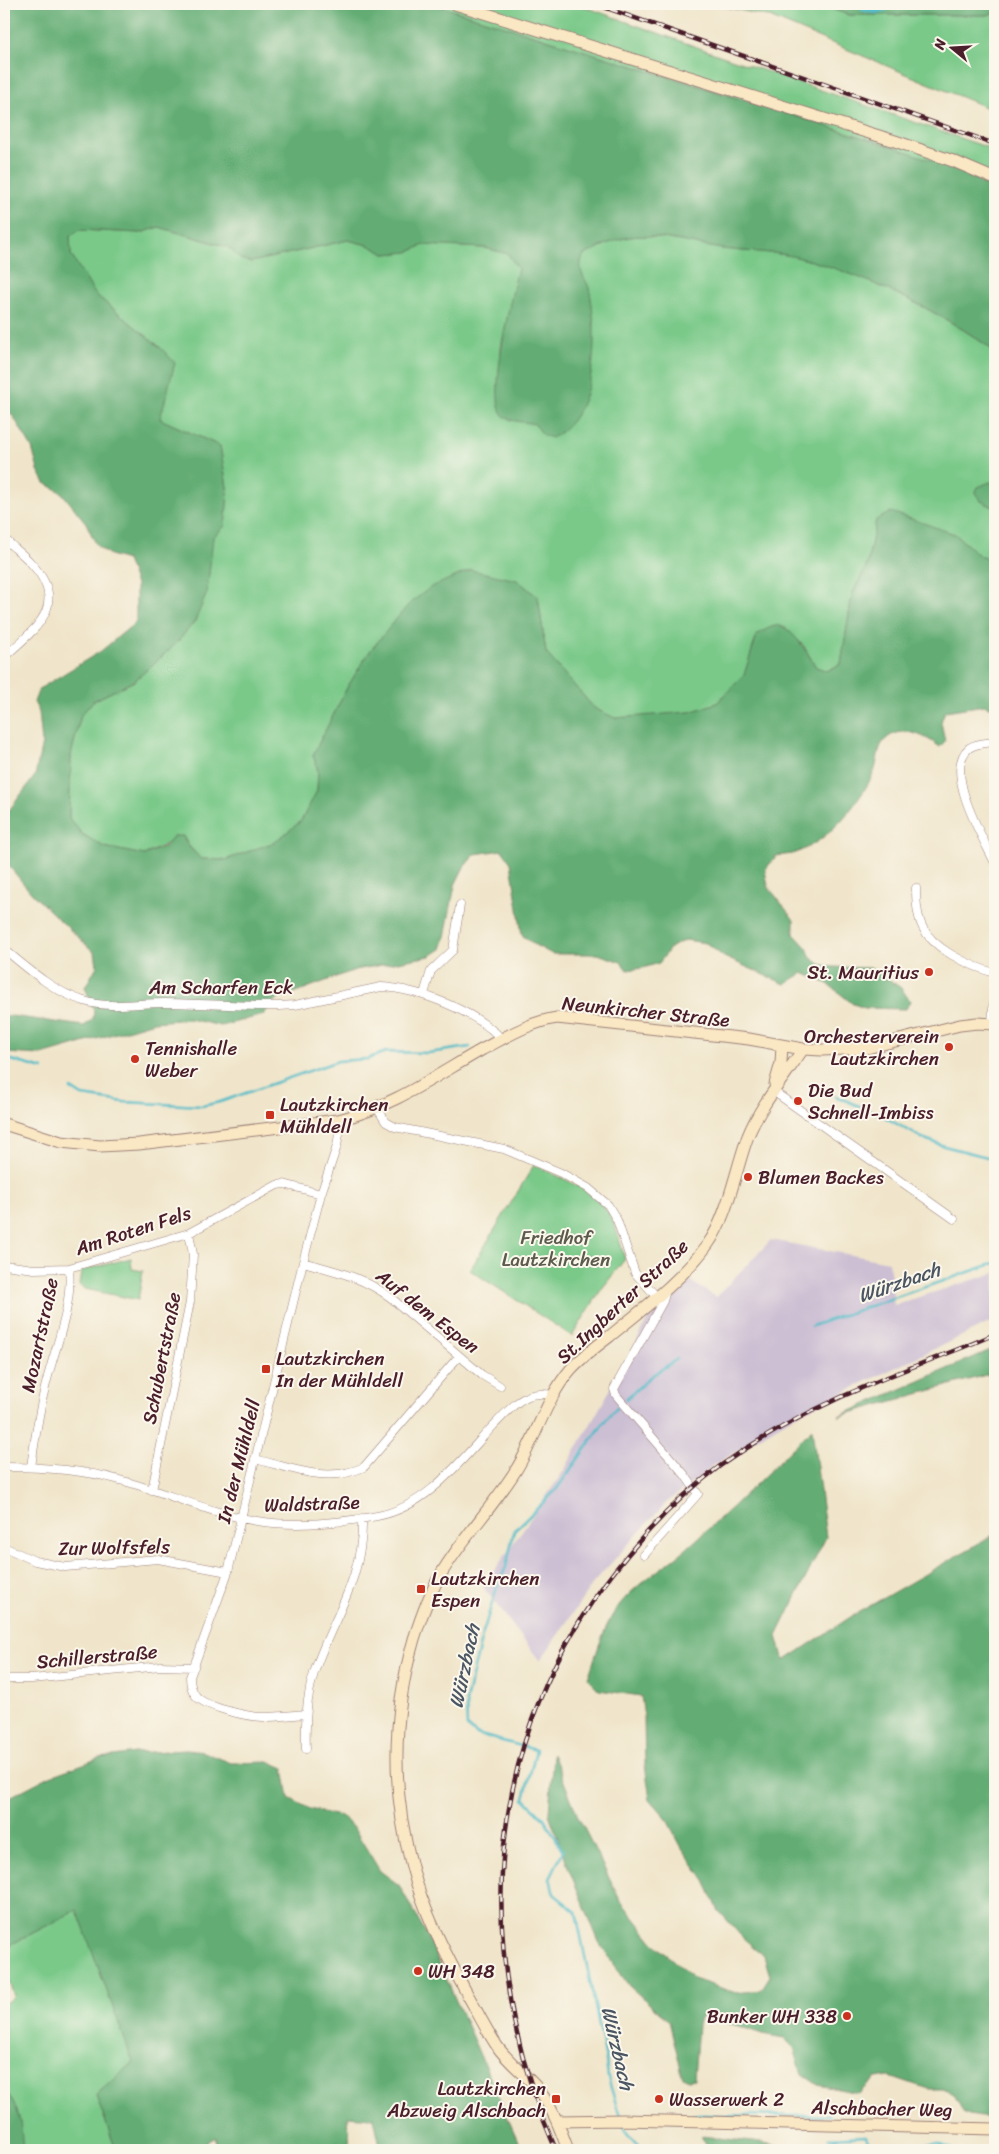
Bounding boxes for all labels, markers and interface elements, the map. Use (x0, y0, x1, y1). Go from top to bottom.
north arrow (926, 22, 976, 72)
text: N (926, 35, 954, 54)
place label: St. Mauritius (807, 956, 919, 989)
marker: St. Mauritius (923, 966, 935, 978)
street label: Am Scharfen Eck (148, 971, 293, 1004)
street label: Neunkircher Straße (561, 986, 731, 1037)
place label: Orchesterverein Lautzkirchen (804, 1020, 939, 1075)
place label: Tennishalle Weber (145, 1032, 237, 1087)
marker: Orchesterverein Lautzkirchen (943, 1041, 955, 1053)
marker: Tennishalle Weber (129, 1053, 141, 1065)
place label: Die Bud Schnell-Imbiss (808, 1074, 934, 1129)
place label: Lautzkirchen Mühldell (280, 1088, 388, 1143)
marker: Die Bud Schnell-Imbiss (792, 1095, 804, 1107)
marker: Lautzkirchen Mühldell (264, 1109, 276, 1121)
place label: Blumen Backes (758, 1161, 884, 1194)
marker: Blumen Backes (742, 1171, 754, 1183)
street label: Am Roten Fels (70, 1196, 196, 1265)
park label: Friedhof Lautzkirchen (502, 1221, 610, 1276)
street label: St.Ingberter Straße (548, 1231, 697, 1372)
water label: Würzbach (853, 1251, 947, 1313)
street label: Auf dem Espen (368, 1260, 487, 1363)
street label: Mozartstraße (11, 1275, 68, 1395)
street label: Schubertstraße (133, 1289, 191, 1427)
place label: Lautzkirchen In der Mühldell (275, 1342, 403, 1397)
marker: Lautzkirchen In der Mühldell (260, 1363, 272, 1375)
street label: In der Mühldell (207, 1395, 270, 1528)
street label: Waldstraße (264, 1485, 360, 1522)
street label: Zur Wolfsfels (58, 1530, 170, 1565)
place label: Lautzkirchen Espen (431, 1562, 539, 1617)
marker: Lautzkirchen Espen (415, 1583, 427, 1595)
water label: Würzbach (439, 1618, 491, 1711)
street label: Schillerstraße (35, 1635, 159, 1678)
place label: WH 348 (428, 1955, 495, 1988)
marker: WH 348 (412, 1965, 424, 1977)
place label: Bunker WH 338 (707, 2000, 838, 2033)
water label: Würzbach (591, 2003, 645, 2096)
marker: Bunker WH 338 (841, 2010, 853, 2022)
place label: Lautzkirchen Abzweig Alschbach (386, 2072, 546, 2127)
place label: Wasserwerk 2 (669, 2083, 784, 2116)
street label: Alschbacher Weg (810, 2091, 953, 2126)
marker: Lautzkirchen Abzweig Alschbach (550, 2093, 562, 2105)
marker: Wasserwerk 2 (653, 2093, 665, 2105)

